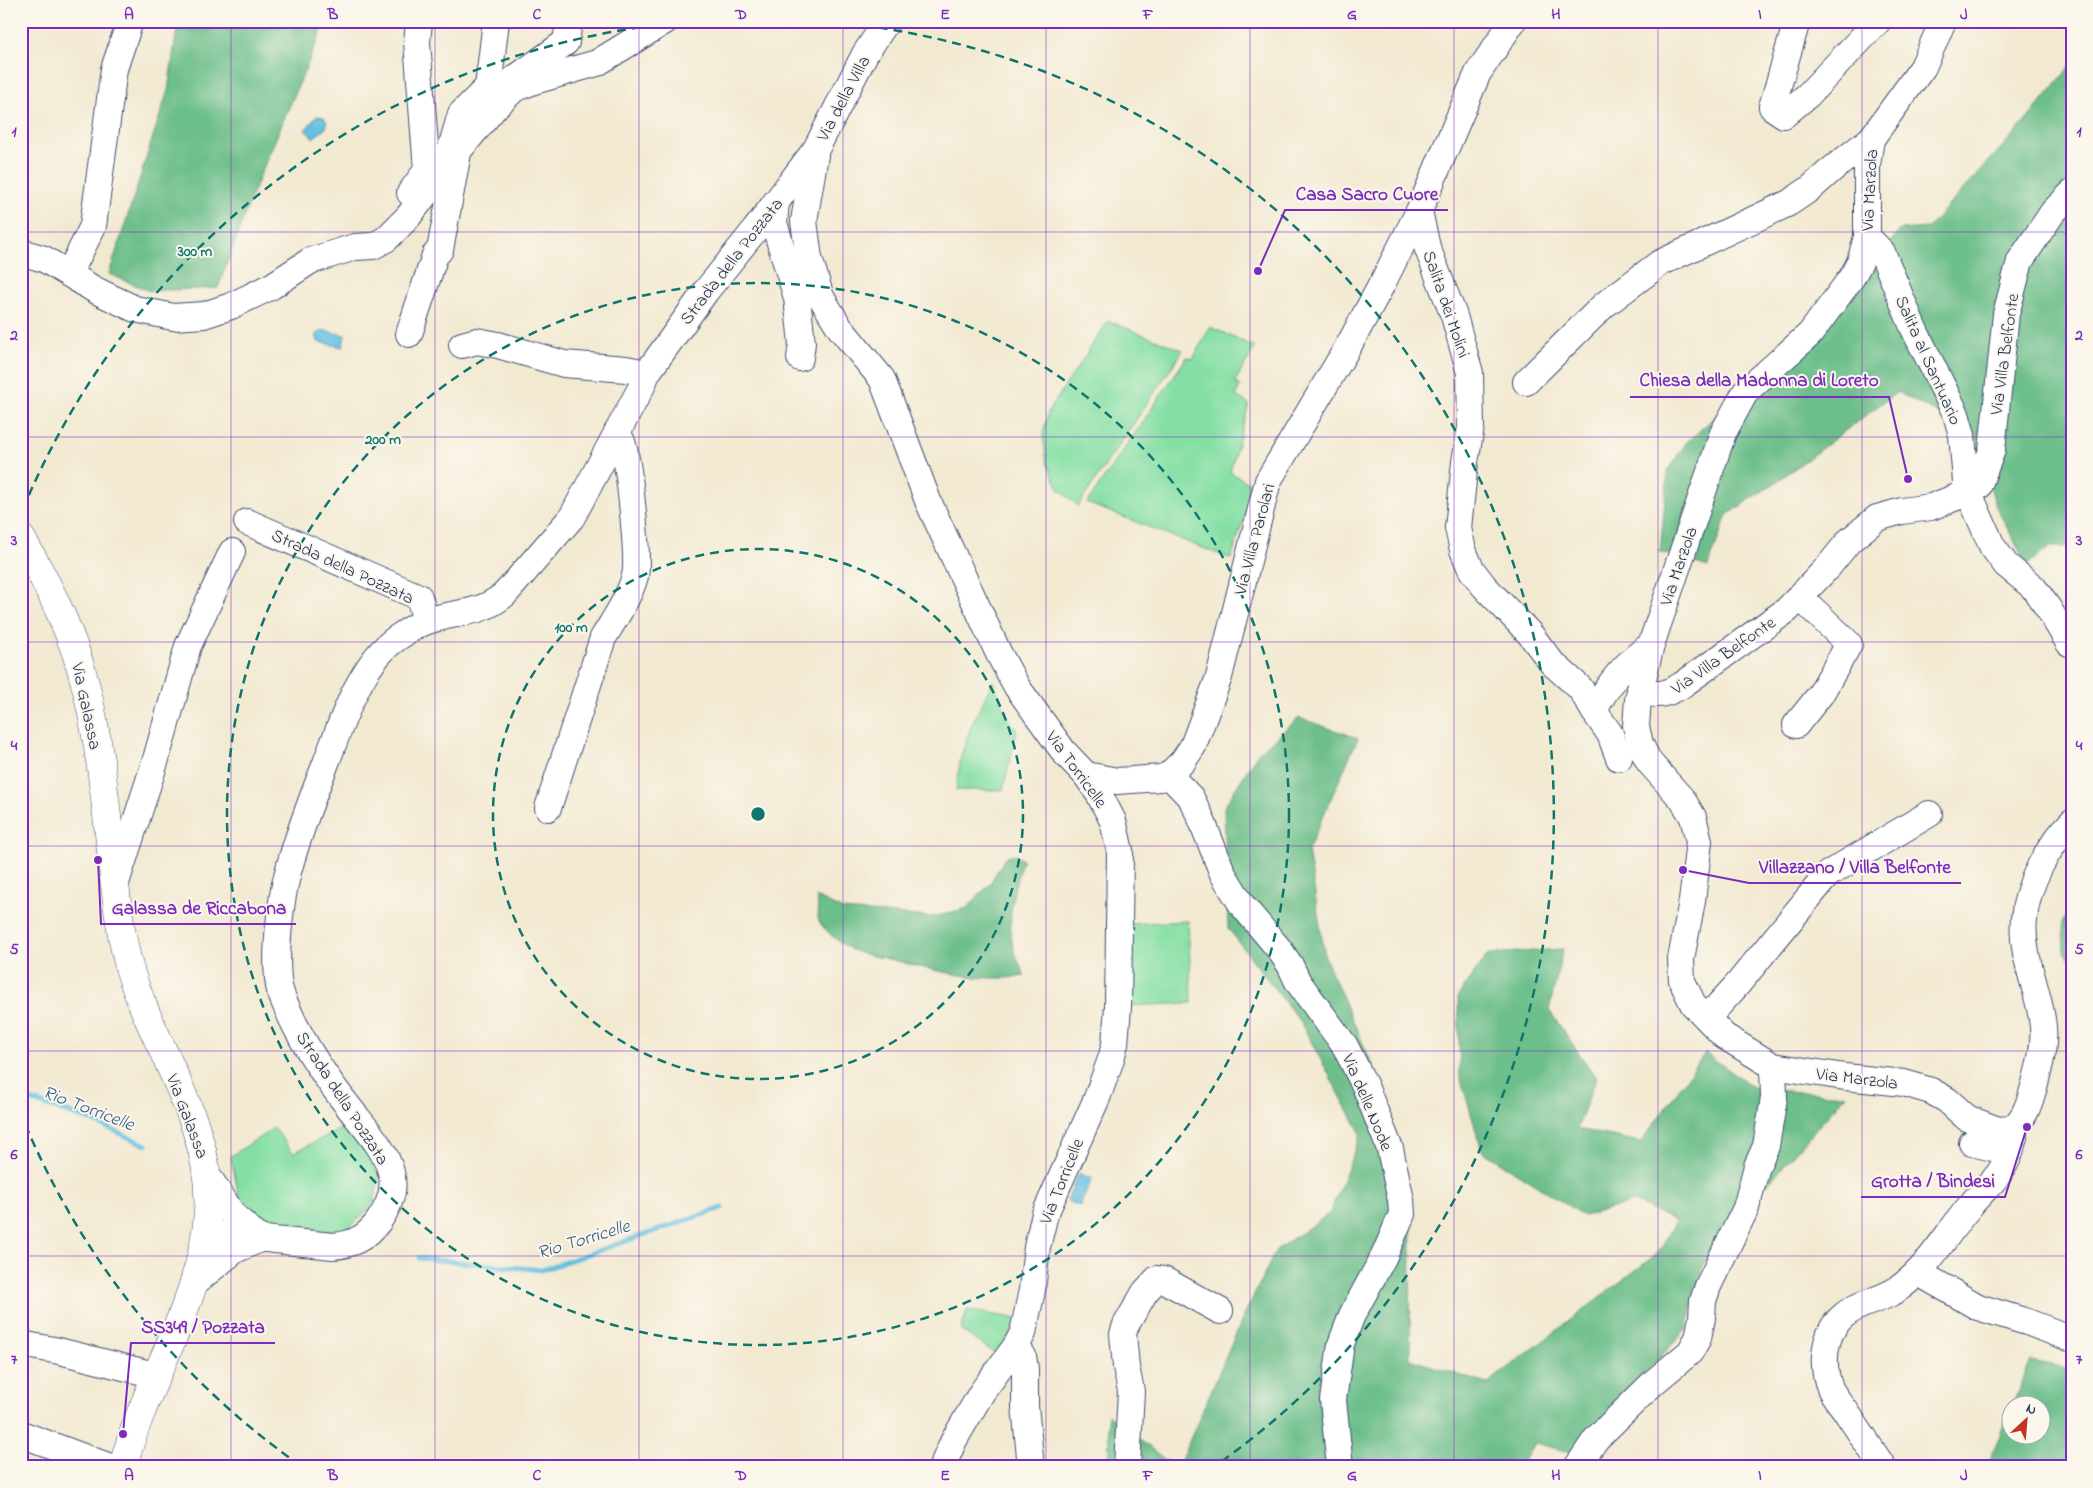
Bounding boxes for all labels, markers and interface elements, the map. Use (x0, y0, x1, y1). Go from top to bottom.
text: A (124, 3, 134, 27)
text: B (327, 3, 339, 27)
text: C (533, 3, 542, 27)
text: D (734, 3, 747, 27)
text: E (940, 3, 950, 27)
text: F (1142, 3, 1154, 27)
text: G (1347, 3, 1357, 27)
text: H (1551, 3, 1561, 27)
text: I (1758, 3, 1762, 27)
text: J (1960, 3, 1968, 27)
street label: Via della Villa (811, 51, 878, 147)
text: 1 (11, 120, 17, 144)
text: 1 (2076, 120, 2082, 144)
street label: Via Marzola (1856, 148, 1886, 233)
callout: Casa Sacro Cuore (1285, 176, 1448, 210)
text: Casa Sacro Cuore (1296, 182, 1439, 209)
street label: Strada della Pozzata (675, 193, 791, 331)
text: 300 m (177, 241, 213, 263)
street label: Salita dei Molini (1415, 248, 1476, 362)
street label: Via Villa Belfonte (1984, 291, 2028, 418)
street label: Salita al Santuario (1887, 292, 1967, 430)
text: 2 (9, 324, 18, 348)
text: 2 (2074, 324, 2083, 348)
callout: Chiesa della Madonna di Loreto (1630, 363, 1889, 397)
text: Chiesa della Madonna di Loreto (1639, 368, 1879, 395)
text: 200 m (364, 429, 401, 451)
street label: Via Villa Parolari (1228, 481, 1283, 599)
street label: Strada della Pozzata (266, 523, 418, 612)
street label: Via Marzola (1654, 524, 1706, 611)
text: 3 (10, 529, 18, 553)
text: 3 (2075, 529, 2083, 553)
street label: Via Villa Belfonte (1666, 610, 1783, 703)
text: 100 m (554, 617, 588, 639)
street label: Via Galassa (63, 659, 107, 752)
street label: Via Torricelle (1038, 725, 1113, 815)
text: 4 (10, 734, 18, 758)
text: 4 (2075, 734, 2083, 758)
centre of rings (749, 805, 767, 823)
callout: Villazzano / Villa Belfonte (1749, 849, 1961, 883)
text: Villazzano / Villa Belfonte (1758, 855, 1951, 882)
callout: Galassa de Riccabona (101, 890, 296, 924)
text: Galassa de Riccabona (112, 896, 286, 923)
text: 5 (9, 938, 19, 962)
text: 5 (2074, 938, 2084, 962)
street label: Strada della Pozzata (288, 1027, 394, 1171)
street label: Via delle Node (1334, 1049, 1399, 1156)
street label: Via Marzola (1813, 1062, 1899, 1098)
street label: Via Galassa (158, 1070, 214, 1163)
water label: Rio Torricelle (39, 1080, 139, 1140)
street label: Via Torricelle (1034, 1134, 1092, 1229)
text: 6 (9, 1143, 18, 1167)
text: 6 (2074, 1143, 2083, 1167)
callout: Grotta / Bindesi (1861, 1163, 2005, 1197)
text: Grotta / Bindesi (1871, 1169, 1995, 1196)
water label: Rio Torricelle (534, 1213, 635, 1267)
callout: SS349 / Pozzata (131, 1309, 275, 1343)
text: SS349 / Pozzata (141, 1315, 265, 1342)
text: 7 (11, 1348, 18, 1372)
text: 7 (2076, 1348, 2083, 1372)
north arrow (2000, 1396, 2050, 1446)
text: N (2022, 1398, 2040, 1421)
text: A (124, 1464, 134, 1488)
text: B (327, 1464, 339, 1488)
text: C (533, 1464, 542, 1488)
text: D (734, 1464, 747, 1488)
text: E (940, 1464, 950, 1488)
text: F (1142, 1464, 1154, 1488)
text: G (1347, 1464, 1357, 1488)
text: H (1551, 1464, 1561, 1488)
text: I (1758, 1464, 1762, 1488)
text: J (1960, 1464, 1968, 1488)

